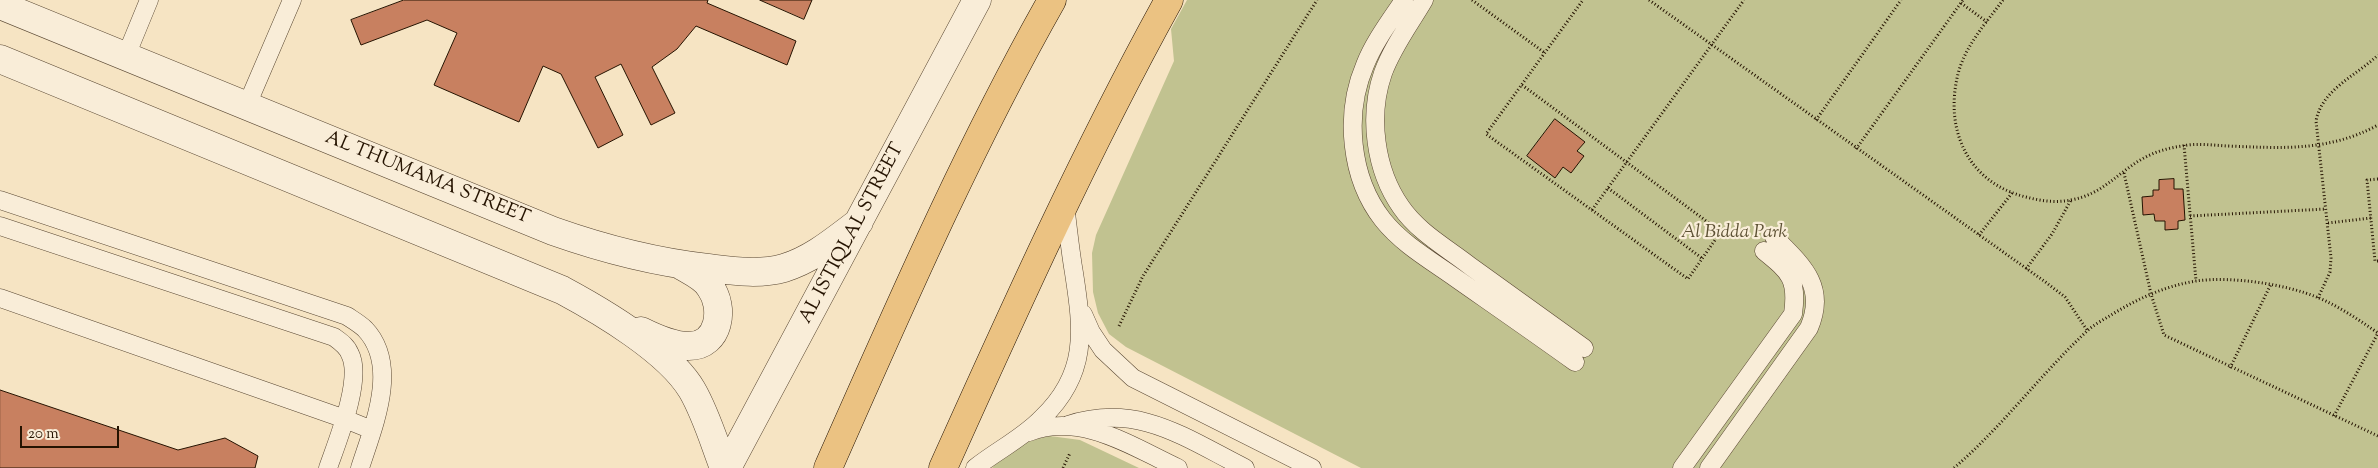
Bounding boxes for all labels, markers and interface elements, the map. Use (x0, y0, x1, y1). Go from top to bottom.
street label: AL THUMAMA STREET (321, 127, 533, 231)
street label: AL ISTIQLAL STREET (796, 140, 910, 328)
park label: Al Bidda Park (1681, 223, 1787, 245)
scale bar (22, 416, 121, 448)
text: 20 m (28, 424, 59, 445)

